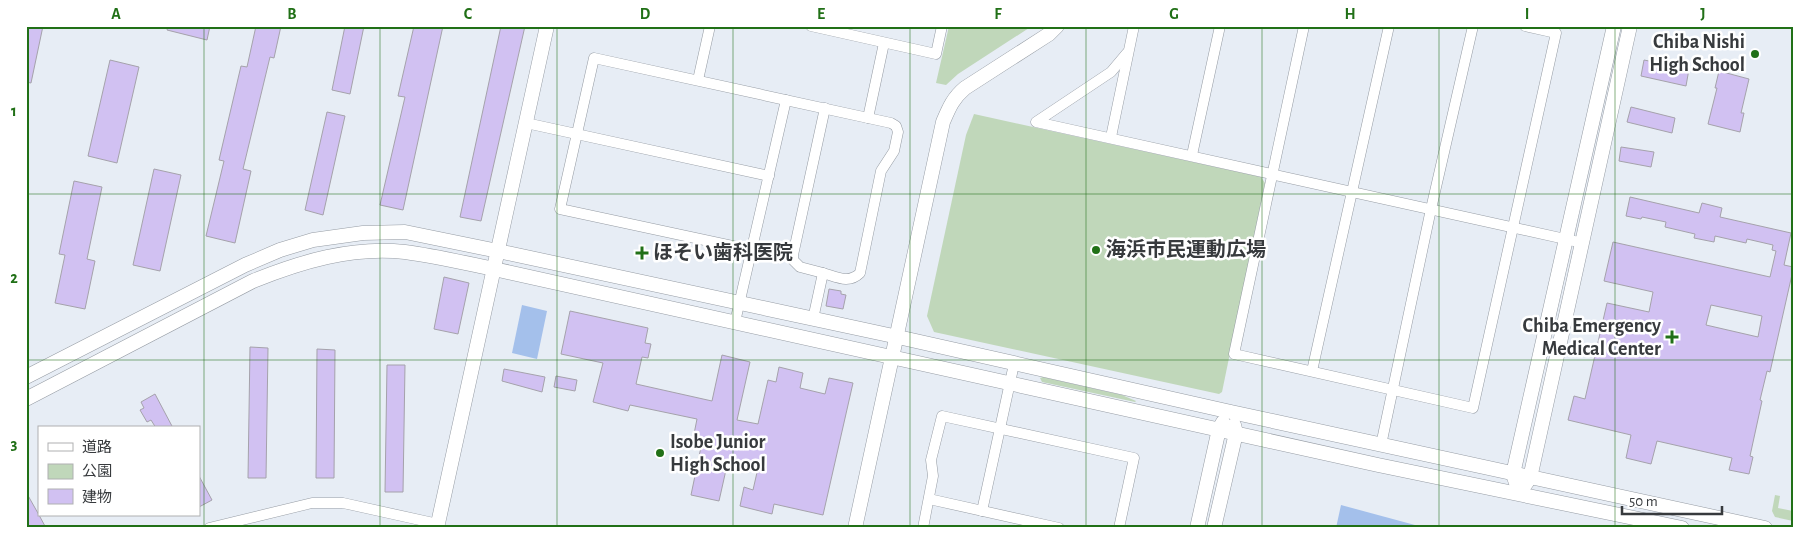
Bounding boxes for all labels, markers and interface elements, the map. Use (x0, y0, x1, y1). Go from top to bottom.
text: A (111, 6, 121, 22)
text: B (287, 6, 297, 22)
text: C (464, 6, 473, 22)
text: D (640, 6, 651, 22)
text: E (817, 6, 825, 22)
text: F (994, 6, 1002, 22)
text: G (1169, 6, 1179, 22)
text: H (1344, 6, 1356, 22)
text: I (1525, 6, 1529, 22)
text: J (1700, 6, 1706, 22)
place label: Chiba Nishi High School (1649, 32, 1745, 75)
marker: Chiba Nishi High School (1749, 48, 1761, 60)
text: 1 (11, 103, 17, 119)
place label: 海浜市民運動広場 (1106, 238, 1266, 260)
place label: ほそい歯科医院 (653, 242, 793, 263)
marker: 海浜市民運動広場 (1090, 244, 1102, 256)
marker: ほそい歯科医院 (635, 246, 649, 260)
text: 2 (10, 270, 18, 286)
place label: Chiba Emergency Medical Center (1523, 316, 1661, 359)
marker: Chiba Emergency Medical Center (1665, 330, 1679, 344)
legend (38, 426, 200, 516)
place label: Isobe Junior High School (670, 432, 766, 475)
text: 3 (11, 436, 18, 452)
text: 道路 (82, 439, 112, 455)
marker: Isobe Junior High School (654, 447, 666, 459)
text: 公園 (82, 463, 112, 479)
scale bar (1622, 484, 1722, 516)
text: 建物 (82, 489, 112, 505)
text: 50 m (1629, 494, 1658, 509)

